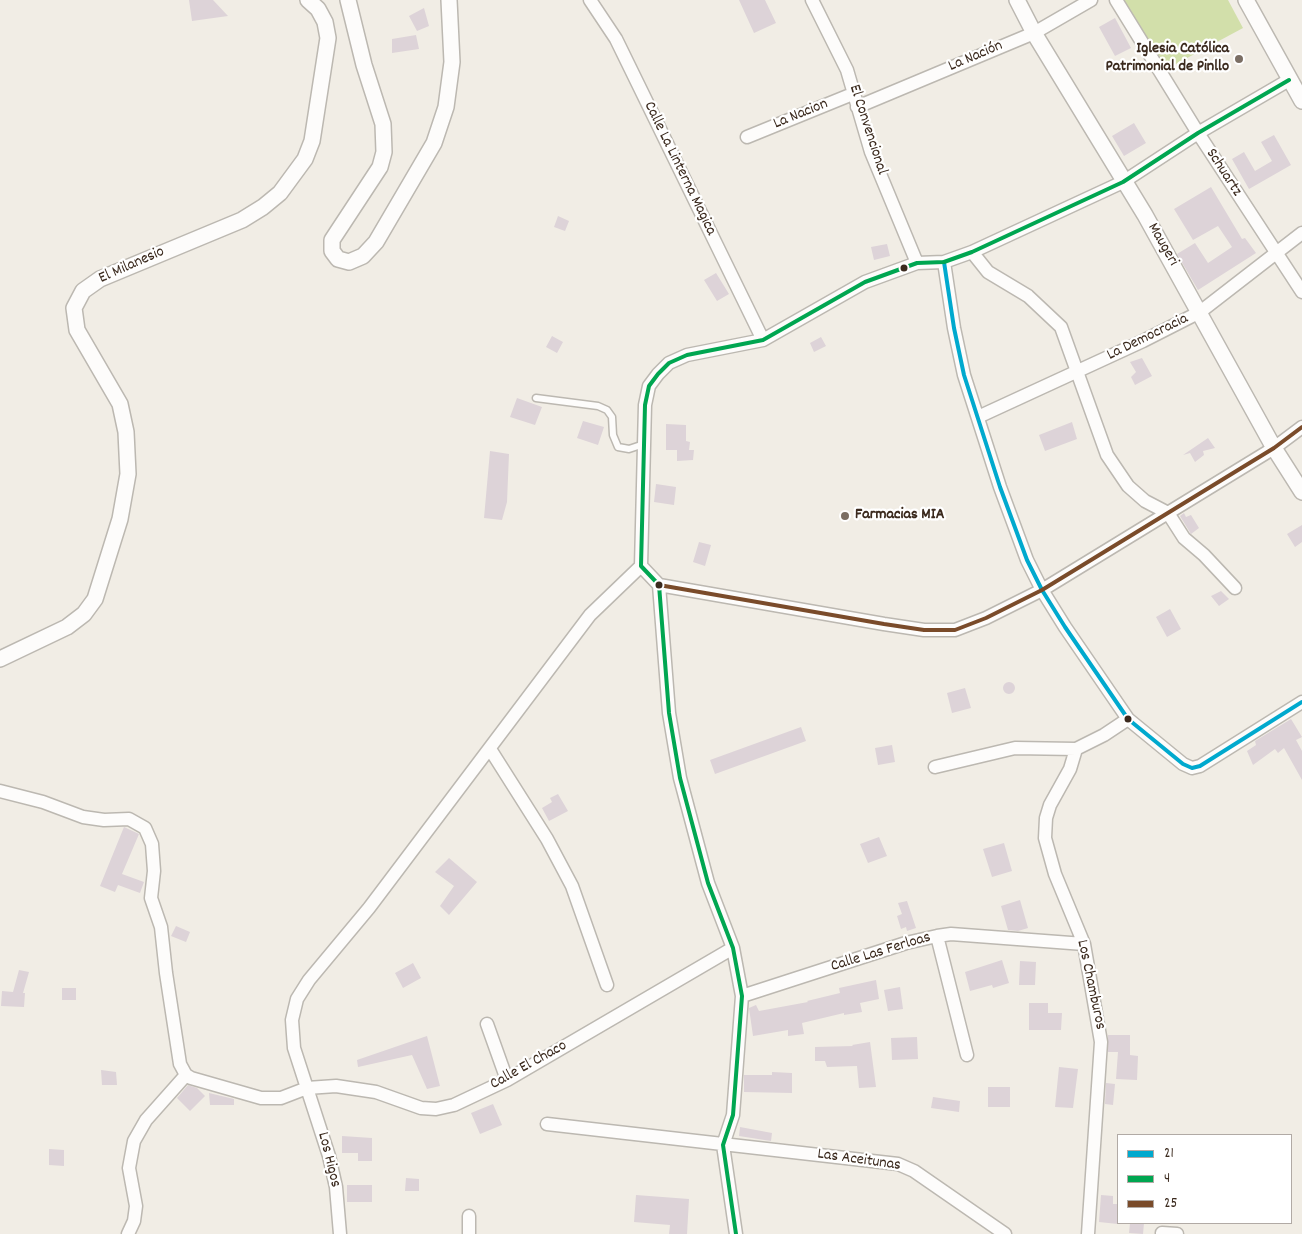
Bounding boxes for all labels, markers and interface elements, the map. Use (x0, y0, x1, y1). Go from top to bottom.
street label: La Nación (946, 37, 1006, 77)
place label: Iglesia Católica Patrimonial de Pinllo (1106, 40, 1229, 78)
marker: Iglesia Católica Patrimonial de Pinllo (1233, 53, 1245, 65)
street label: El Convencional (843, 83, 891, 177)
street label: La Nacion (771, 95, 831, 135)
street label: Calle La Linterna Magica (638, 99, 720, 239)
street label: Schuartz (1200, 145, 1246, 201)
street label: Maugeri (1142, 220, 1182, 270)
street label: El Milanesio (96, 243, 168, 289)
unlabelled marker (899, 263, 909, 273)
street label: La Democracia (1104, 310, 1192, 366)
place label: Farmacias MIA (855, 506, 944, 526)
marker: Farmacias MIA (839, 510, 851, 522)
unlabelled marker (654, 580, 664, 590)
unlabelled marker (1123, 714, 1133, 724)
street label: Calle Las Ferloas (829, 929, 933, 977)
street label: Los Chamburos (1071, 938, 1109, 1032)
street label: Calle El Chaco (487, 1037, 571, 1095)
street label: Los Higos (312, 1130, 344, 1190)
legend (1117, 1134, 1292, 1224)
text: 21 (1164, 1143, 1174, 1165)
street label: Las Aceitunas (816, 1146, 902, 1176)
text: 4 (1164, 1168, 1170, 1190)
text: 25 (1164, 1193, 1178, 1215)

